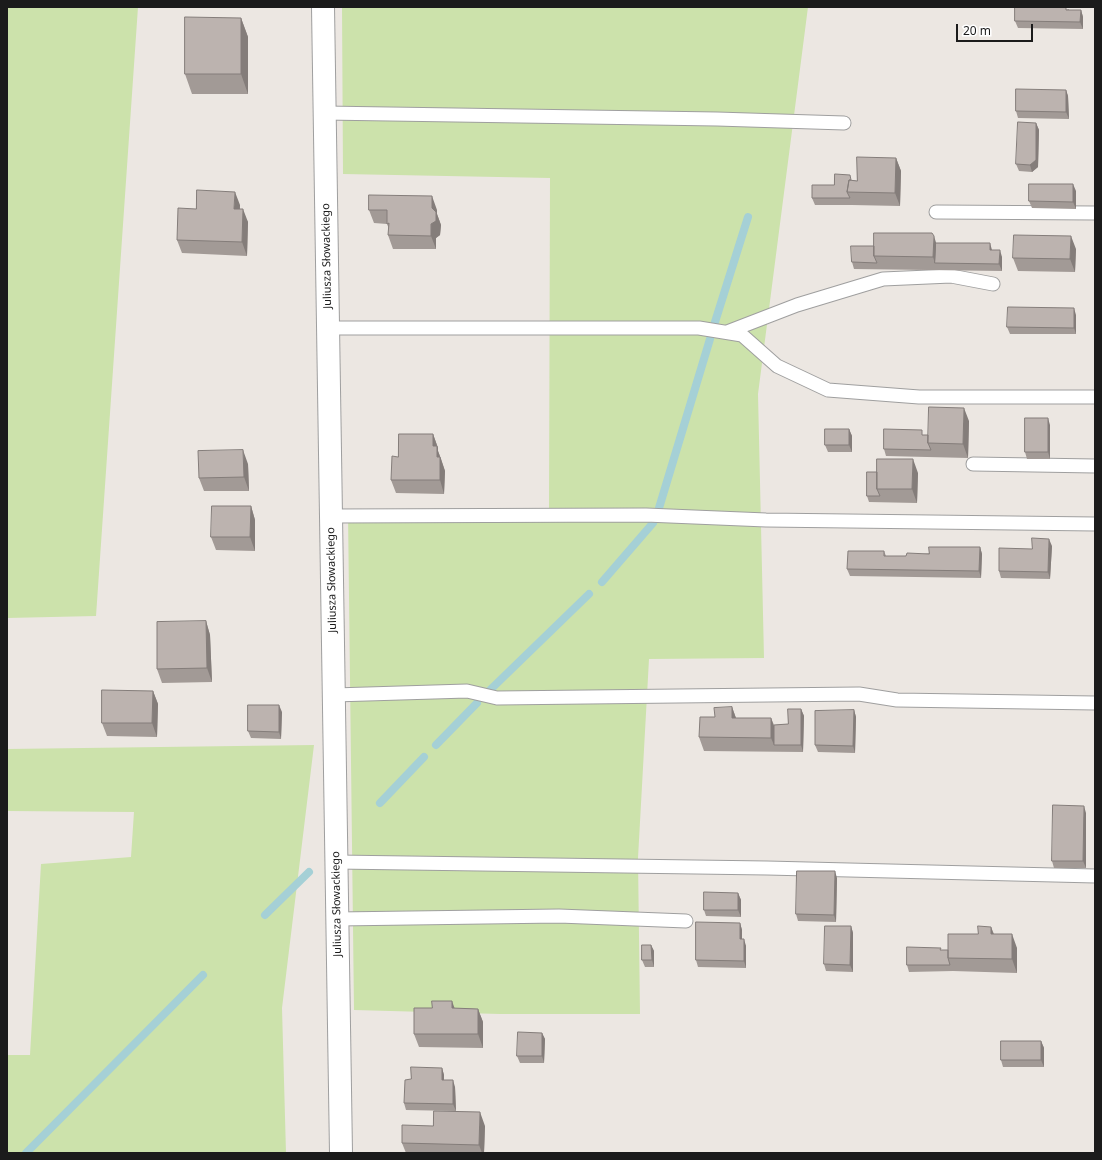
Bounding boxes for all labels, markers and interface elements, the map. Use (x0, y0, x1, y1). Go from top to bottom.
scale bar (958, 16, 1035, 42)
text: 20 m (963, 22, 991, 39)
street label: Juliusza Słowackiego (319, 203, 335, 309)
street label: Juliusza Słowackiego (324, 527, 340, 633)
street label: Juliusza Słowackiego (329, 851, 345, 957)

